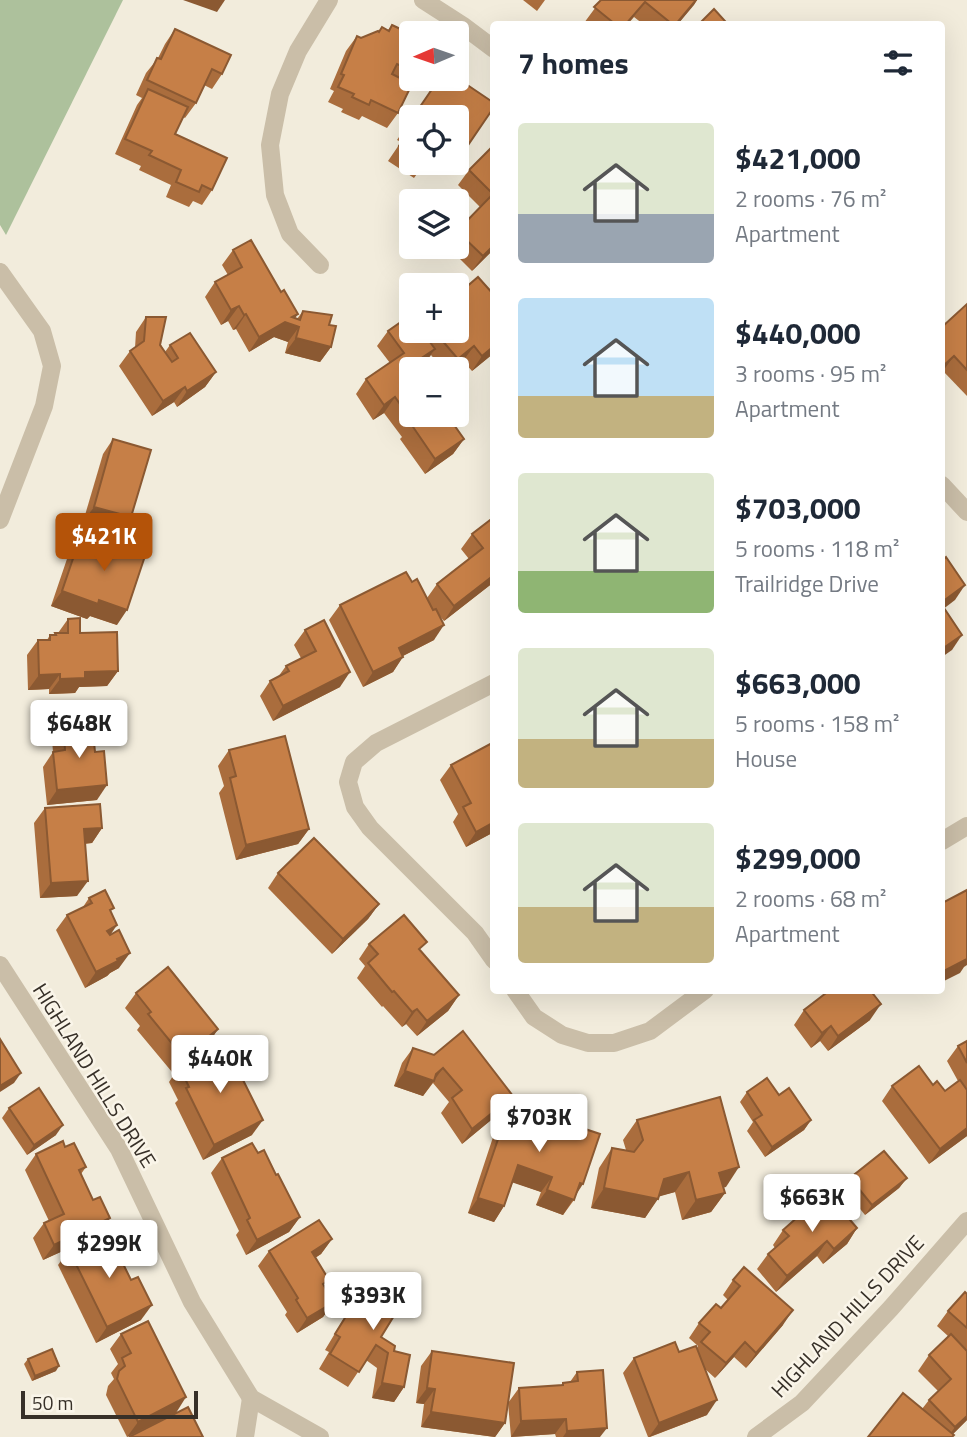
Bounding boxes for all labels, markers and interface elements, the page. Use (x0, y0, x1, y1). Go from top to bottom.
north arrow (399, 21, 469, 91)
map controls (399, 21, 469, 427)
text: 7 homes (518, 40, 629, 86)
icon: filters (879, 44, 917, 82)
button: locate (399, 105, 469, 175)
text: $421,000 (735, 135, 861, 181)
icon: home (574, 151, 658, 235)
text: 2 rooms · 76 m² (735, 181, 886, 216)
button: layers (399, 189, 469, 259)
text: Apartment (735, 216, 840, 251)
button: + (399, 273, 469, 343)
text: $440,000 (735, 310, 861, 356)
icon: home (574, 326, 658, 410)
text: 3 rooms · 95 m² (735, 356, 886, 391)
button: − (399, 357, 469, 427)
text: Apartment (735, 391, 840, 426)
text: $703,000 (735, 485, 861, 531)
icon: home (574, 501, 658, 585)
pin: $421K (55, 514, 153, 573)
text: $421K (71, 518, 137, 553)
text: 5 rooms · 118 m² (735, 531, 899, 566)
text: Trailridge Drive (735, 566, 879, 601)
text: $663,000 (735, 660, 861, 706)
icon: home (574, 676, 658, 760)
pin: $648K (30, 700, 128, 760)
text: $648K (46, 705, 112, 740)
text: 5 rooms · 158 m² (735, 706, 899, 741)
text: House (735, 741, 797, 776)
text: $299,000 (735, 835, 861, 881)
icon: home (574, 851, 658, 935)
text: 2 rooms · 68 m² (735, 881, 886, 916)
text: Apartment (735, 916, 840, 951)
street label: HIGHLAND HILLS DRIVE (25, 976, 165, 1174)
pin: $440K (171, 1036, 269, 1095)
text: $440K (187, 1040, 253, 1075)
pin: $703K (490, 1094, 588, 1154)
text: $703K (506, 1099, 572, 1134)
pin: $663K (763, 1174, 861, 1234)
text: $663K (779, 1179, 845, 1214)
pin: $299K (60, 1220, 158, 1280)
text: $299K (76, 1225, 142, 1260)
street label: HIGHLAND HILLS DRIVE (763, 1227, 931, 1405)
pin: $393K (324, 1272, 422, 1332)
text: $393K (340, 1277, 406, 1312)
scale bar (21, 1388, 198, 1420)
text: 50 m (32, 1388, 73, 1417)

